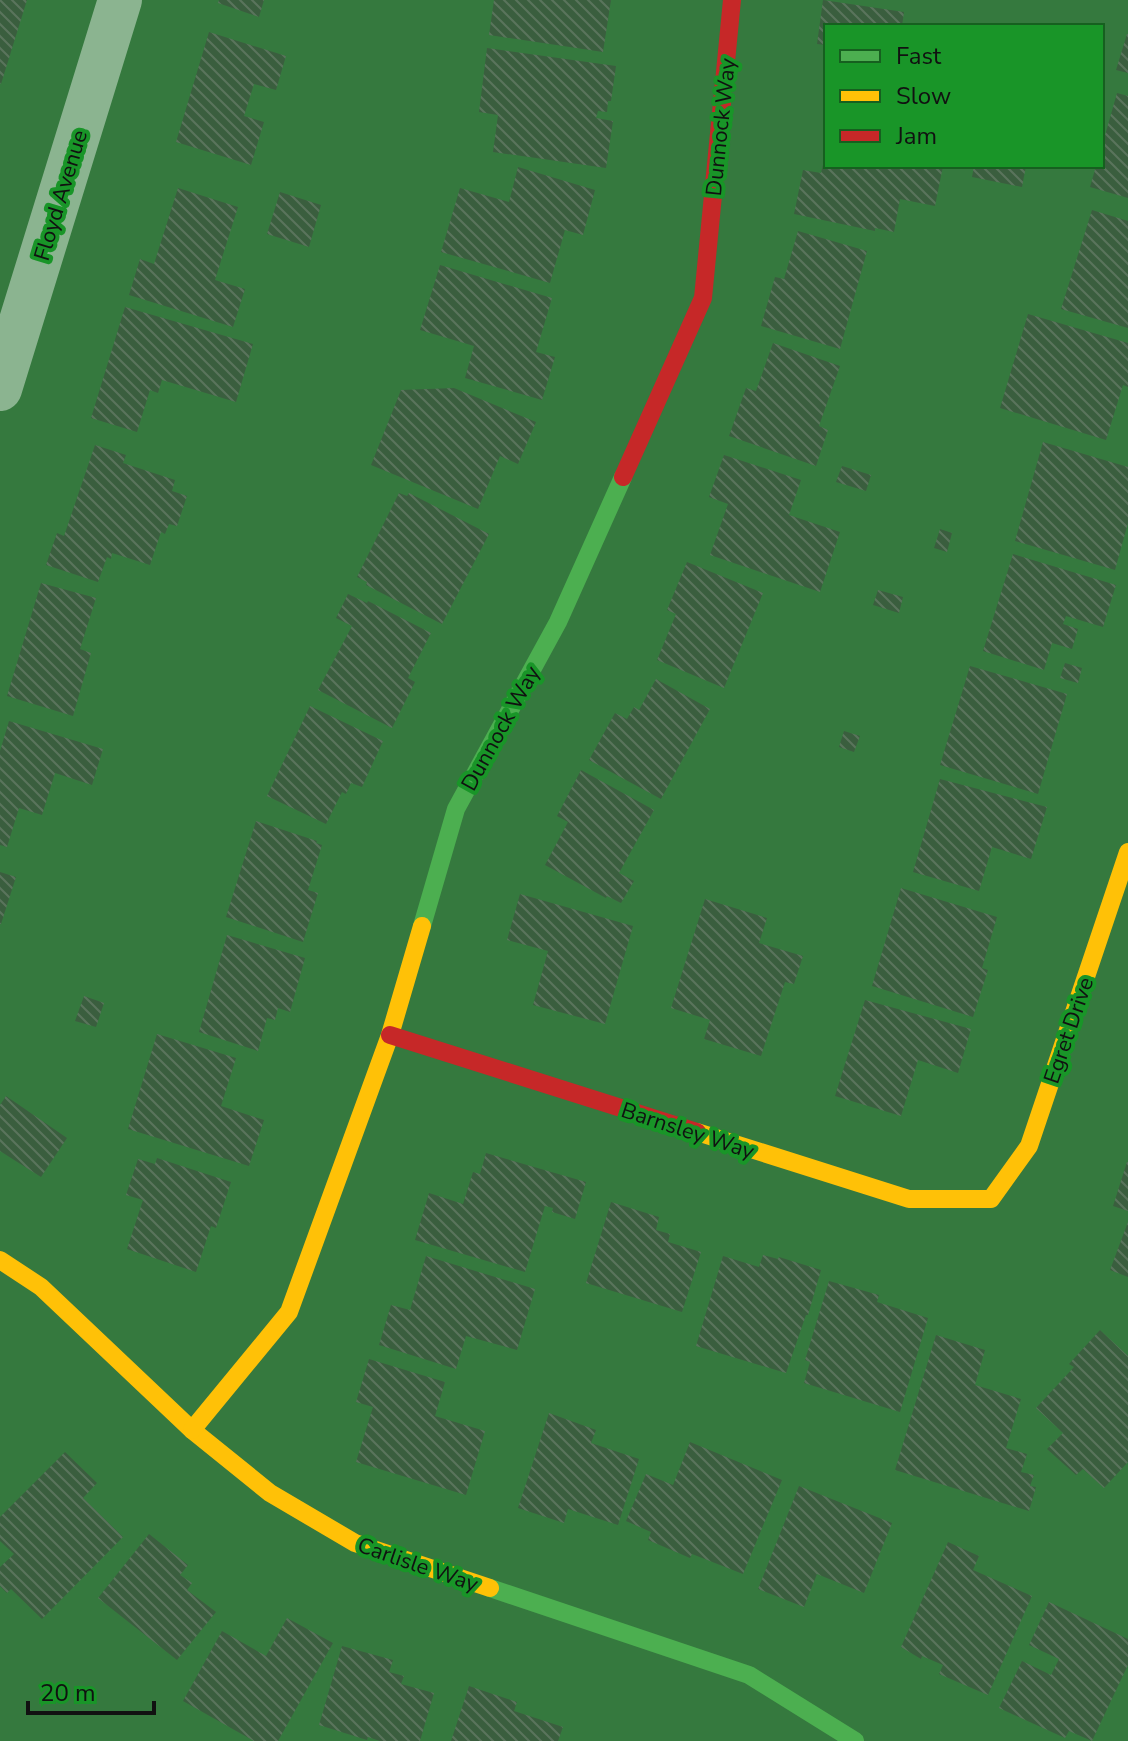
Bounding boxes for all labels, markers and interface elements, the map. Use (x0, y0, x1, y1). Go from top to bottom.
legend (824, 24, 1104, 168)
text: Fast (896, 40, 942, 72)
street label: Dunnock Way (699, 56, 743, 198)
text: Slow (896, 80, 951, 112)
text: Jam (895, 120, 937, 152)
street label: Floyd Avenue (27, 126, 95, 264)
street label: Dunnock Way (454, 660, 548, 796)
street label: Egret Drive (1037, 973, 1101, 1087)
street label: Barnsley Way (617, 1095, 759, 1167)
street label: Carlisle Way (353, 1530, 483, 1600)
scale bar (28, 1665, 154, 1715)
text: 20 m (40, 1677, 96, 1709)

